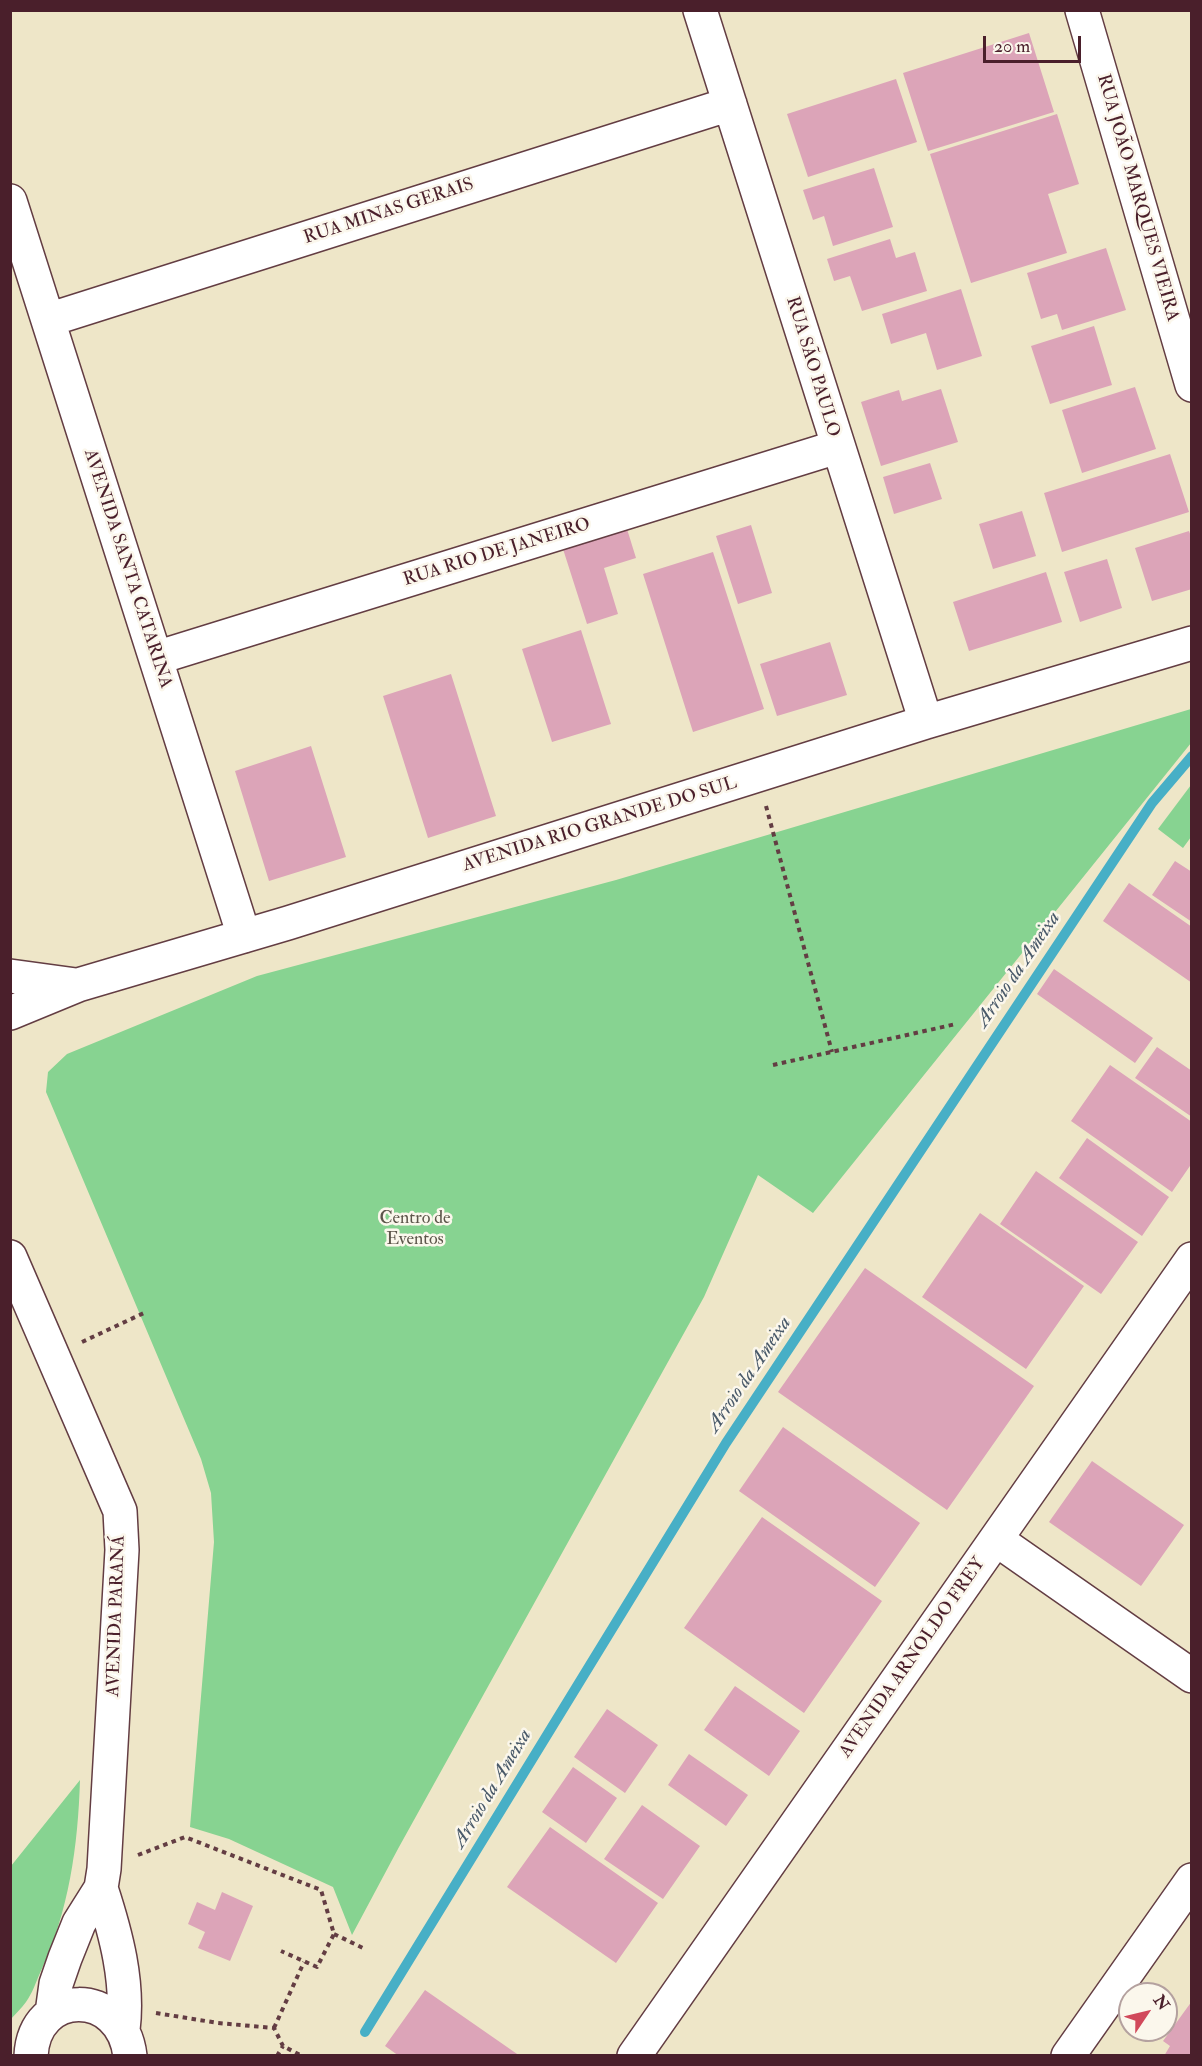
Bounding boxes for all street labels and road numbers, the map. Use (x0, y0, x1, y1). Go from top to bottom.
street label: RUA JOÃO MARQUES VIEIRA (1091, 72, 1183, 324)
street label: RUA MINAS GERAIS (301, 174, 477, 250)
street label: RUA SÃO PAULO (780, 294, 844, 440)
street label: AVENIDA SANTA CATARINA (78, 447, 176, 691)
street label: RUA RIO DE JANEIRO (401, 514, 593, 592)
street label: AVENIDA RIO GRANDE DO SUL (460, 773, 740, 877)
street label: AVENIDA PARANÁ (103, 1535, 131, 1697)
street label: AVENIDA ARNOLDO FREY (836, 1554, 990, 1762)

